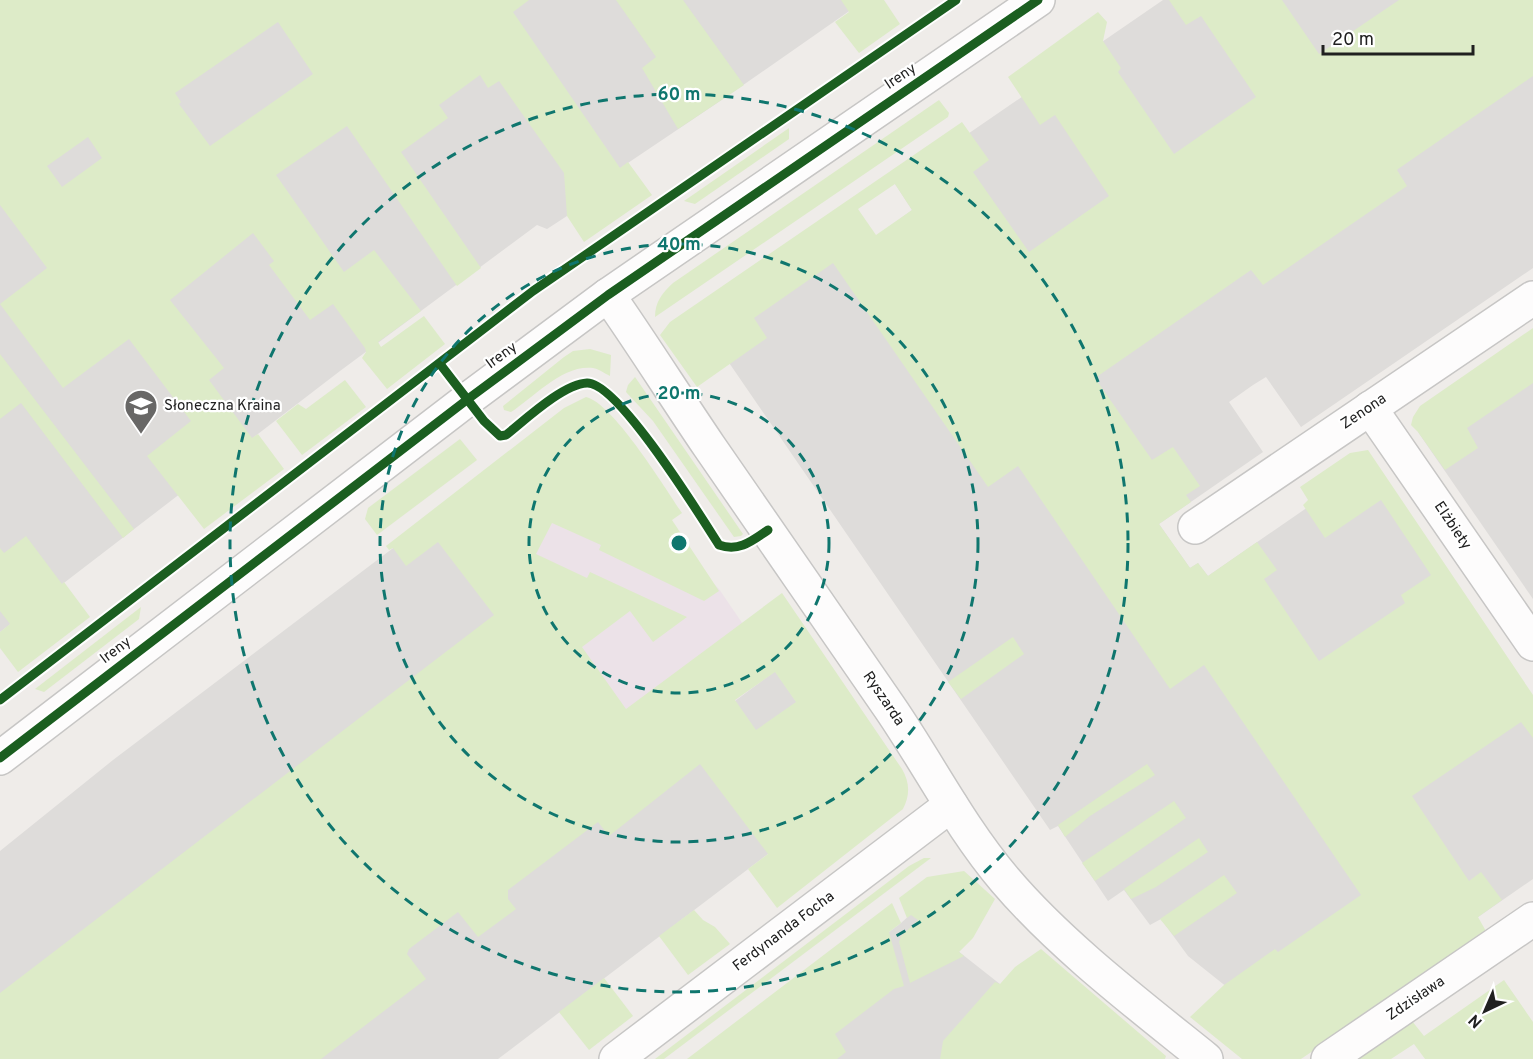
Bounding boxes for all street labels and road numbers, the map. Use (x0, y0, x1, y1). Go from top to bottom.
street label: Ireny (881, 60, 921, 94)
street label: Ireny (483, 338, 521, 374)
street label: Zenona (1338, 390, 1390, 434)
street label: Elżbiety (1429, 498, 1475, 554)
street label: Ireny (97, 633, 135, 669)
street label: Ryszarda (858, 668, 908, 730)
street label: Ferdynanda Focha (729, 888, 839, 976)
street label: Zdzisława (1383, 973, 1449, 1025)

